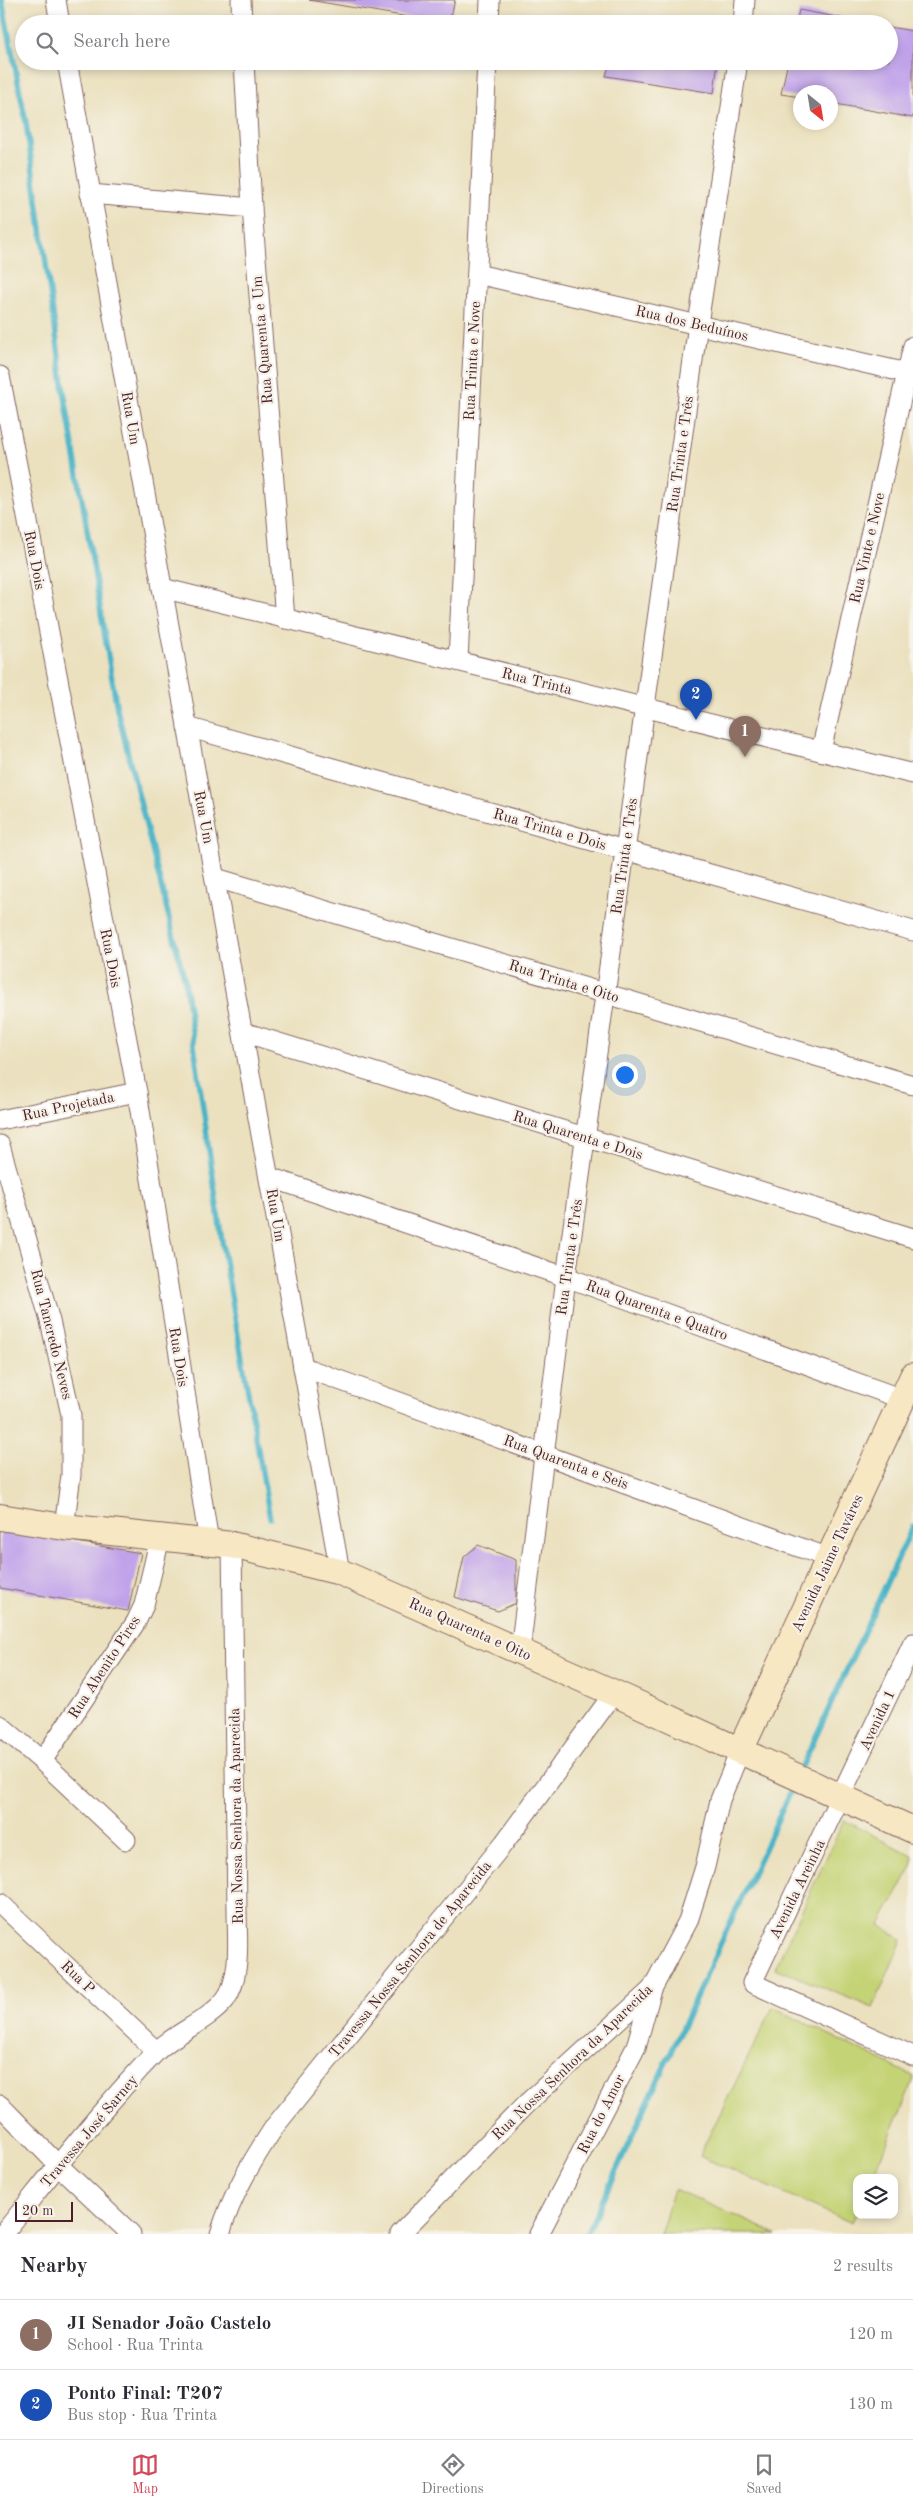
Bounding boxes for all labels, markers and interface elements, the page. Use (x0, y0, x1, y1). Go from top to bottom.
search box (15, 15, 898, 70)
icon: search (33, 29, 61, 57)
text: Search here (73, 33, 170, 52)
north arrow (793, 85, 838, 130)
street label: Rua Quarenta e Um (250, 275, 277, 405)
street label: Rua Trinta e Nove (463, 301, 484, 421)
street label: Rua dos Beduínos (634, 304, 750, 345)
street label: Rua Um (117, 390, 142, 446)
street label: Rua Trinta e Três (666, 395, 697, 513)
street label: Rua Vinte e Nove (848, 491, 889, 605)
street label: Rua Dois (20, 529, 47, 591)
street label: Rua Trinta (500, 666, 574, 699)
pin: 2 (680, 679, 712, 720)
pin: 1 (729, 716, 761, 757)
street label: Rua Um (190, 789, 215, 845)
street label: Rua Trinta e Três (610, 797, 641, 915)
street label: Rua Trinta e Dois (491, 807, 608, 854)
street label: Rua Dois (96, 927, 123, 989)
street label: Rua Trinta e Oito (507, 959, 621, 1006)
your location (612, 1062, 638, 1088)
street label: Rua Projetada (21, 1090, 116, 1125)
street label: Rua Quarenta e Dois (511, 1110, 644, 1163)
street label: Rua Um (262, 1187, 287, 1243)
street label: Rua Trinta e Três (555, 1198, 586, 1316)
street label: Rua Tancredo Neves (27, 1268, 74, 1401)
street label: Rua Quarenta e Quatro (583, 1279, 730, 1344)
street label: Rua Dois (165, 1326, 190, 1388)
street label: Rua Quarenta e Seis (501, 1434, 630, 1493)
street label: Avenida Jaime Taváres (790, 1492, 867, 1635)
street label: Rua Quarenta e Oito (406, 1597, 533, 1664)
street label: Rua Abenito Pires (66, 1614, 144, 1722)
street label: Avenida 1 (858, 1688, 899, 1753)
street label: Rua Nossa Senhora da Aparecida (228, 1707, 247, 1924)
street label: Avenida Areinha (768, 1837, 829, 1942)
street label: Travessa Nossa Senhora de Aparecida (327, 1858, 495, 2061)
street label: Rua P (57, 1959, 97, 1998)
street label: Rua Nossa Senhora da Aparecida (490, 1982, 657, 2144)
street label: Travessa José Sarney (39, 2073, 141, 2191)
street label: Rua do Amor (576, 2073, 629, 2157)
map controls (853, 2174, 898, 2219)
button: layers (853, 2174, 898, 2219)
scale bar (15, 2199, 72, 2222)
text: 20 m (22, 2204, 53, 2218)
text: Nearby (20, 2256, 88, 2277)
text: 2 results (833, 2259, 893, 2275)
text: JI Senador João Castelo (67, 2315, 271, 2334)
text: 1 (31, 2327, 41, 2343)
text: 120 m (848, 2327, 893, 2343)
text: School · Rua Trinta (67, 2338, 203, 2354)
text: Ponto Final: T207 (67, 2385, 223, 2404)
text: 2 (31, 2397, 41, 2413)
text: 130 m (848, 2397, 893, 2413)
text: Bus stop · Rua Trinta (67, 2408, 217, 2424)
tab: Map (131, 2451, 159, 2498)
tab: Directions (422, 2451, 484, 2498)
tab: Saved (746, 2451, 782, 2498)

